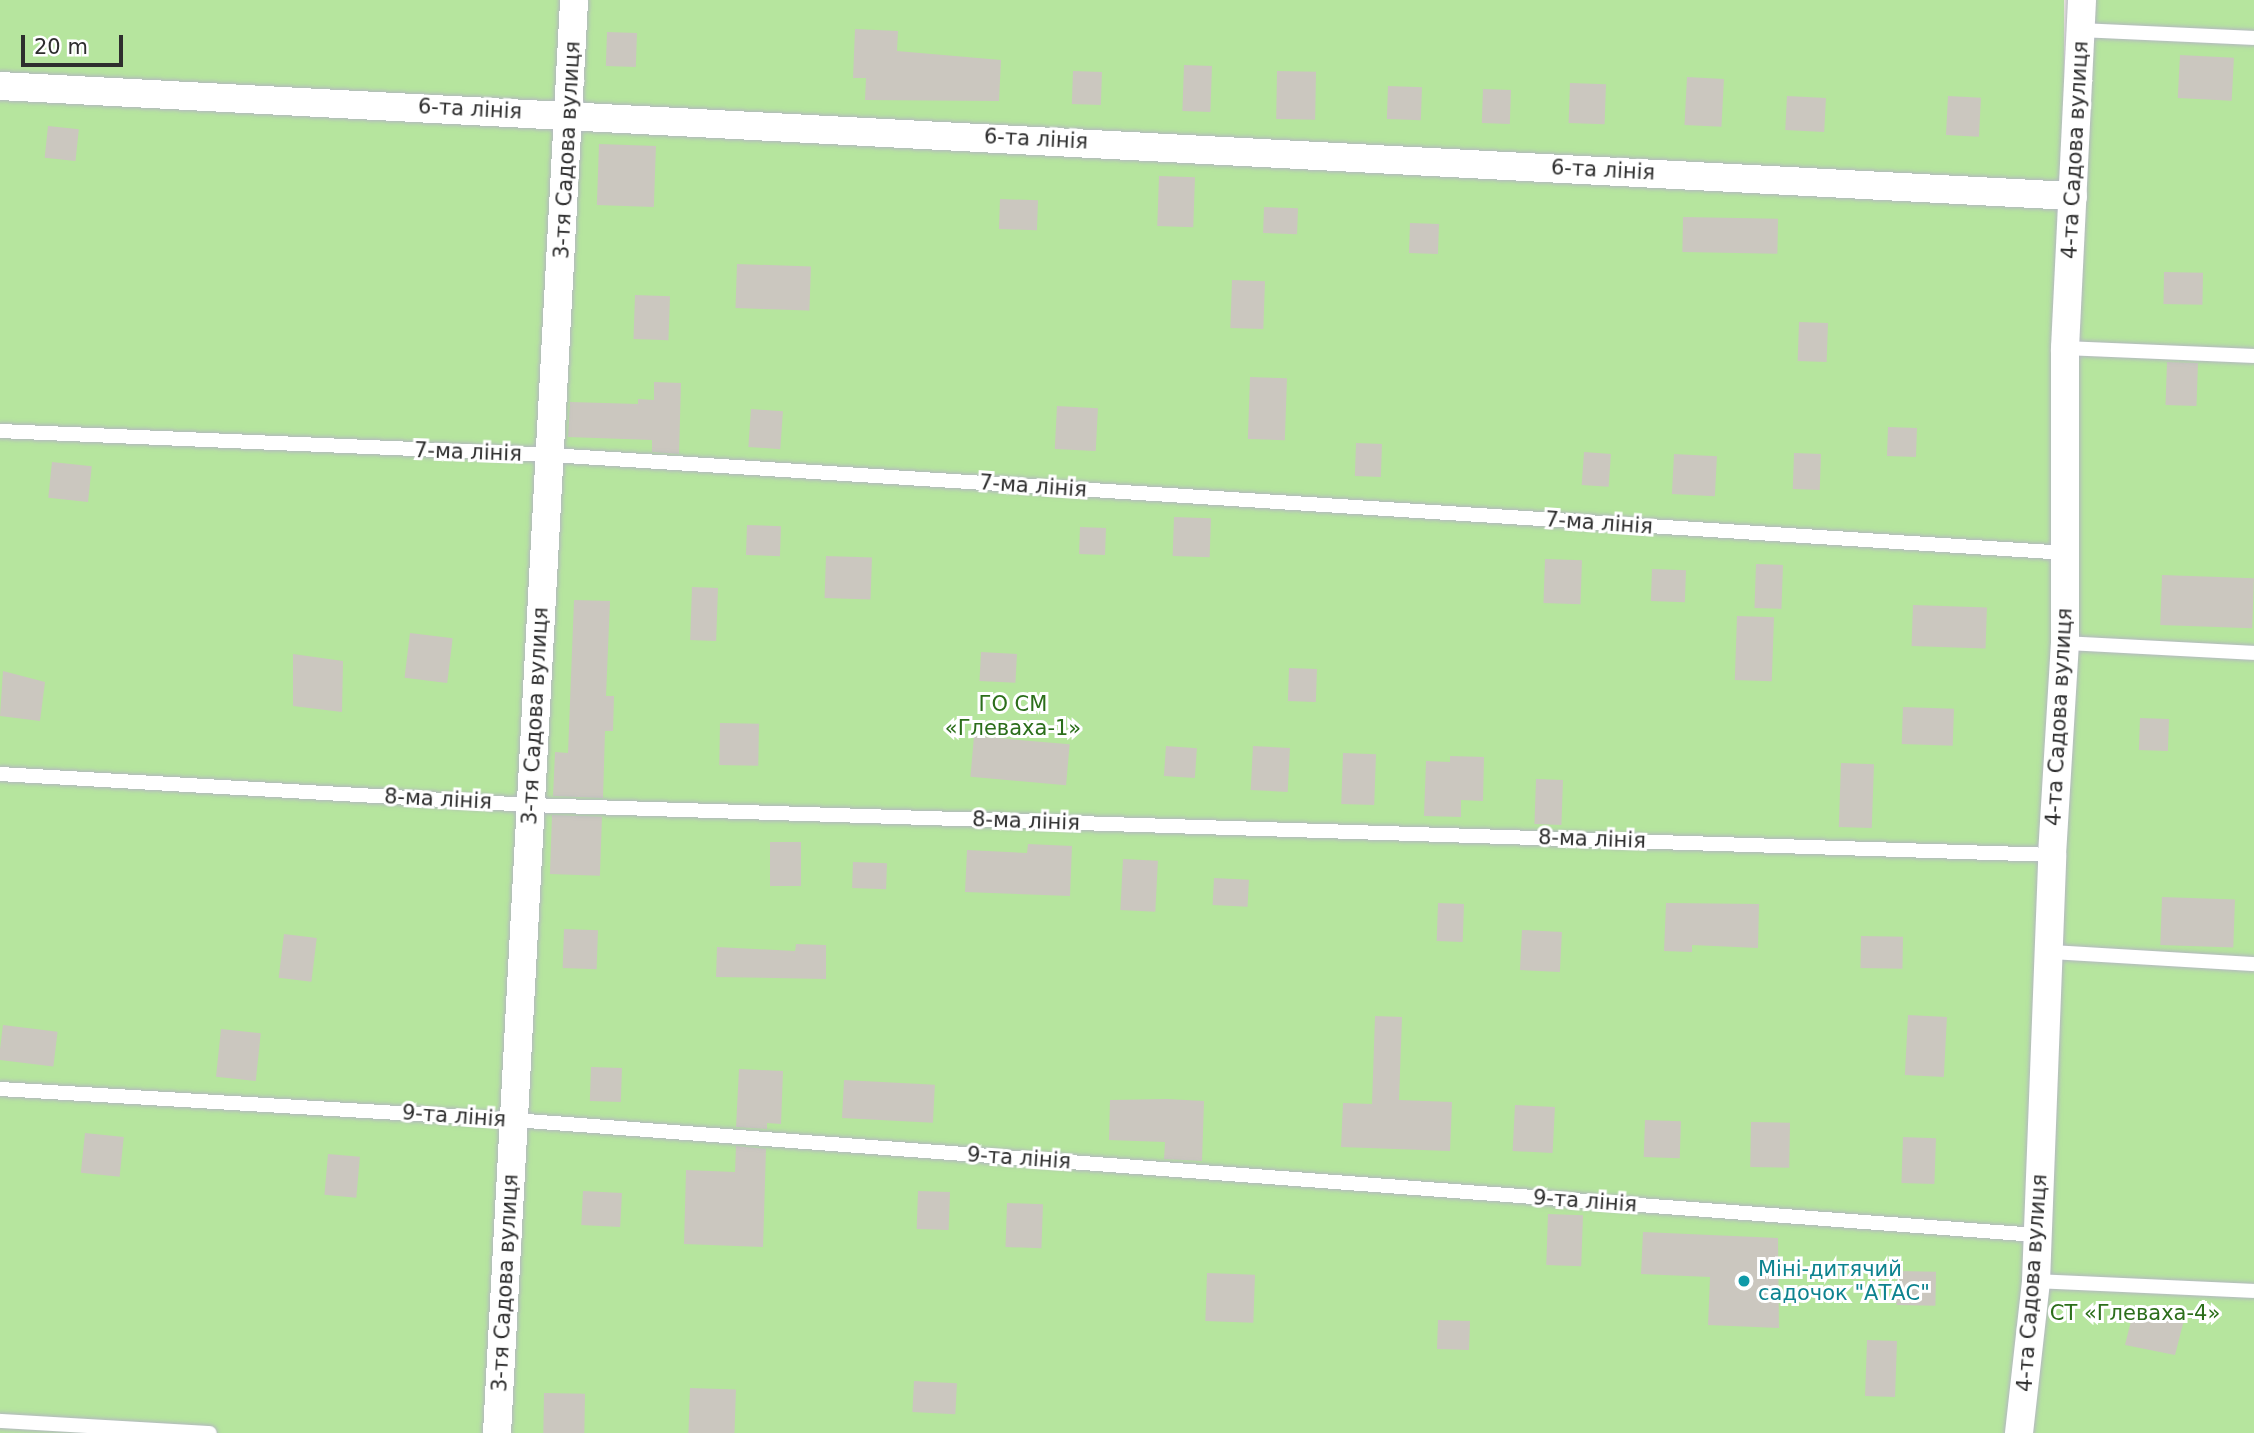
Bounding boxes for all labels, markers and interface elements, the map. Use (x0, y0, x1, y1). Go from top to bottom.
scale bar (24, 21, 126, 65)
text: 20 m (34, 35, 88, 59)
street label: 3-тя Садова вулиця (549, 40, 585, 260)
street label: 4-та Садова вулиця (2057, 40, 2093, 260)
street label: 6-та лінія (417, 94, 523, 124)
street label: 6-та лінія (983, 124, 1089, 154)
street label: 6-та лінія (1550, 155, 1656, 185)
street label: 7-ма лінія (414, 438, 522, 466)
street label: 7-ма лінія (978, 470, 1088, 502)
street label: 7-ма лінія (1544, 507, 1654, 539)
street label: 3-тя Садова вулиця (517, 606, 553, 826)
street label: 4-та Садова вулиця (2041, 607, 2077, 827)
park label: ГО СМ «Глеваха-1» (945, 691, 1081, 741)
street label: 8-ма лінія (384, 784, 492, 814)
street label: 8-ма лінія (972, 807, 1080, 835)
street label: 8-ма лінія (1538, 825, 1646, 853)
street label: 9-та лінія (401, 1100, 507, 1132)
street label: 9-та лінія (966, 1142, 1072, 1174)
street label: 3-тя Садова вулиця (487, 1173, 523, 1393)
street label: 4-та Садова вулиця (2012, 1173, 2052, 1393)
street label: 9-та лінія (1532, 1185, 1638, 1217)
place label: Міні-дитячий садочок "АТАС" (1758, 1256, 1930, 1306)
marker: Міні-дитячий садочок "АТАС" (1736, 1273, 1752, 1289)
park label: СТ «Глеваха-4» (2050, 1300, 2220, 1326)

